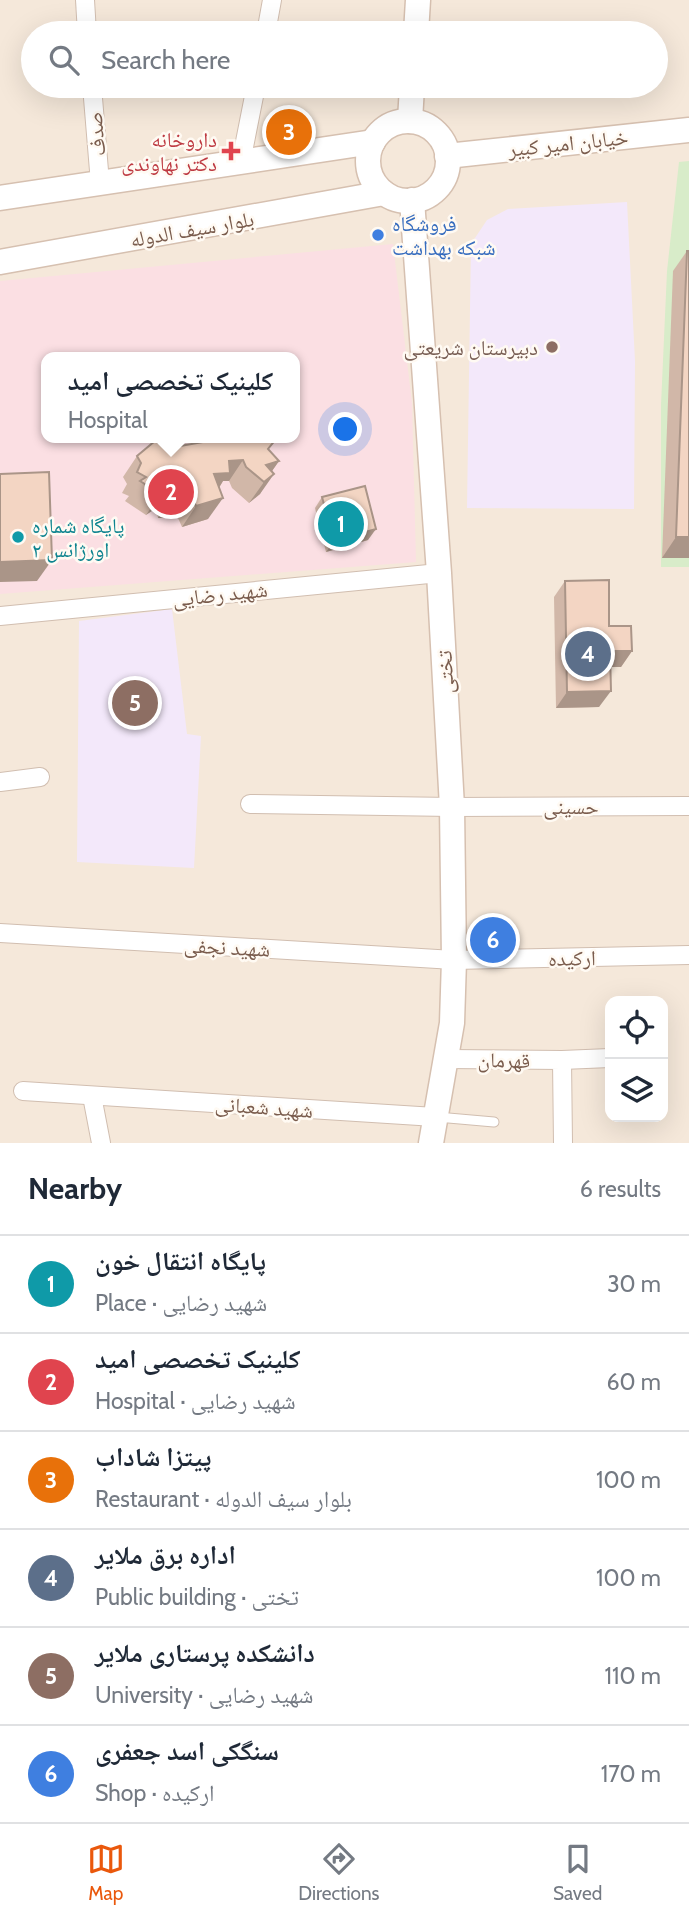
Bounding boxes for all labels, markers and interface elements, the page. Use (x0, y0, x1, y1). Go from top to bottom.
search box (21, 21, 668, 98)
icon: search (45, 41, 83, 79)
text: Search here (101, 44, 230, 76)
pin: 3 (266, 106, 312, 158)
street label: صدف (82, 111, 110, 157)
street label: خیابان امیر کبیر (506, 124, 629, 162)
place label: داروخانه دکتر نهاوندی (121, 127, 217, 176)
marker: داروخانه دکتر نهاوندی (223, 143, 239, 159)
street label: بلوار سیف الدوله (128, 206, 256, 252)
place label: فروشگاه شبکه بهداشت (392, 211, 496, 260)
marker: فروشگاه شبکه بهداشت (370, 227, 386, 243)
place label: دبیرستان شریعتی (404, 335, 538, 361)
marker: دبیرستان شریعتی (544, 339, 560, 355)
popup (41, 352, 300, 443)
text: کلینیک تخصصی امید (68, 365, 273, 397)
text: Hospital (68, 406, 148, 434)
your location (328, 412, 362, 446)
pin: 2 (148, 466, 194, 518)
pin: 1 (318, 498, 364, 550)
place label: پایگاه شماره ۲ اورژانس (32, 513, 124, 563)
marker: پایگاه شماره ۲ اورژانس (10, 529, 26, 545)
street label: شهید رضایی (171, 577, 269, 612)
pin: 4 (565, 628, 611, 680)
street label: تختی (431, 650, 460, 694)
pin: 5 (112, 677, 158, 729)
street label: حسینی (543, 794, 599, 820)
pin: 6 (470, 914, 516, 966)
street label: شهید نجفی (183, 932, 271, 963)
street label: ارکیده (548, 945, 596, 971)
map controls (605, 996, 668, 1122)
button: locate (605, 996, 668, 1059)
street label: قهرمان (478, 1047, 530, 1073)
button: layers (605, 1059, 668, 1122)
street label: شهید شعبانی (214, 1091, 314, 1124)
text: Nearby (28, 1170, 122, 1207)
text: 6 results (580, 1175, 661, 1203)
text: پایگاه انتقال خون (95, 1245, 266, 1277)
text: 1 (47, 1270, 55, 1298)
text: 30 m (607, 1270, 661, 1298)
text: Place · شهید رضایی (95, 1289, 267, 1317)
text: کلینیک تخصصی امید (95, 1343, 300, 1375)
text: 2 (45, 1368, 57, 1396)
text: 60 m (607, 1368, 661, 1396)
text: Hospital · شهید رضایی (95, 1387, 296, 1415)
text: پیتزا شاداب (95, 1441, 211, 1473)
text: 3 (45, 1466, 57, 1494)
text: 100 m (596, 1466, 661, 1494)
text: Restaurant · بلوار سیف الدوله (95, 1485, 352, 1513)
text: اداره برق ملایر (95, 1539, 236, 1571)
text: 4 (44, 1564, 58, 1592)
text: 100 m (596, 1564, 661, 1592)
text: Public building · تختی (95, 1583, 299, 1611)
text: دانشکده پرستاری ملایر (95, 1637, 315, 1669)
text: 5 (45, 1662, 57, 1690)
text: 110 m (605, 1662, 661, 1690)
text: University · شهید رضایی (95, 1681, 314, 1709)
text: سنگکی اسد جعفری (95, 1735, 279, 1767)
text: 6 (45, 1760, 57, 1788)
text: 170 m (601, 1760, 661, 1788)
text: Shop · ارکیده (95, 1779, 215, 1807)
tab: Map (87, 1840, 125, 1905)
tab: Directions (298, 1840, 379, 1905)
tab: Saved (553, 1840, 602, 1905)

